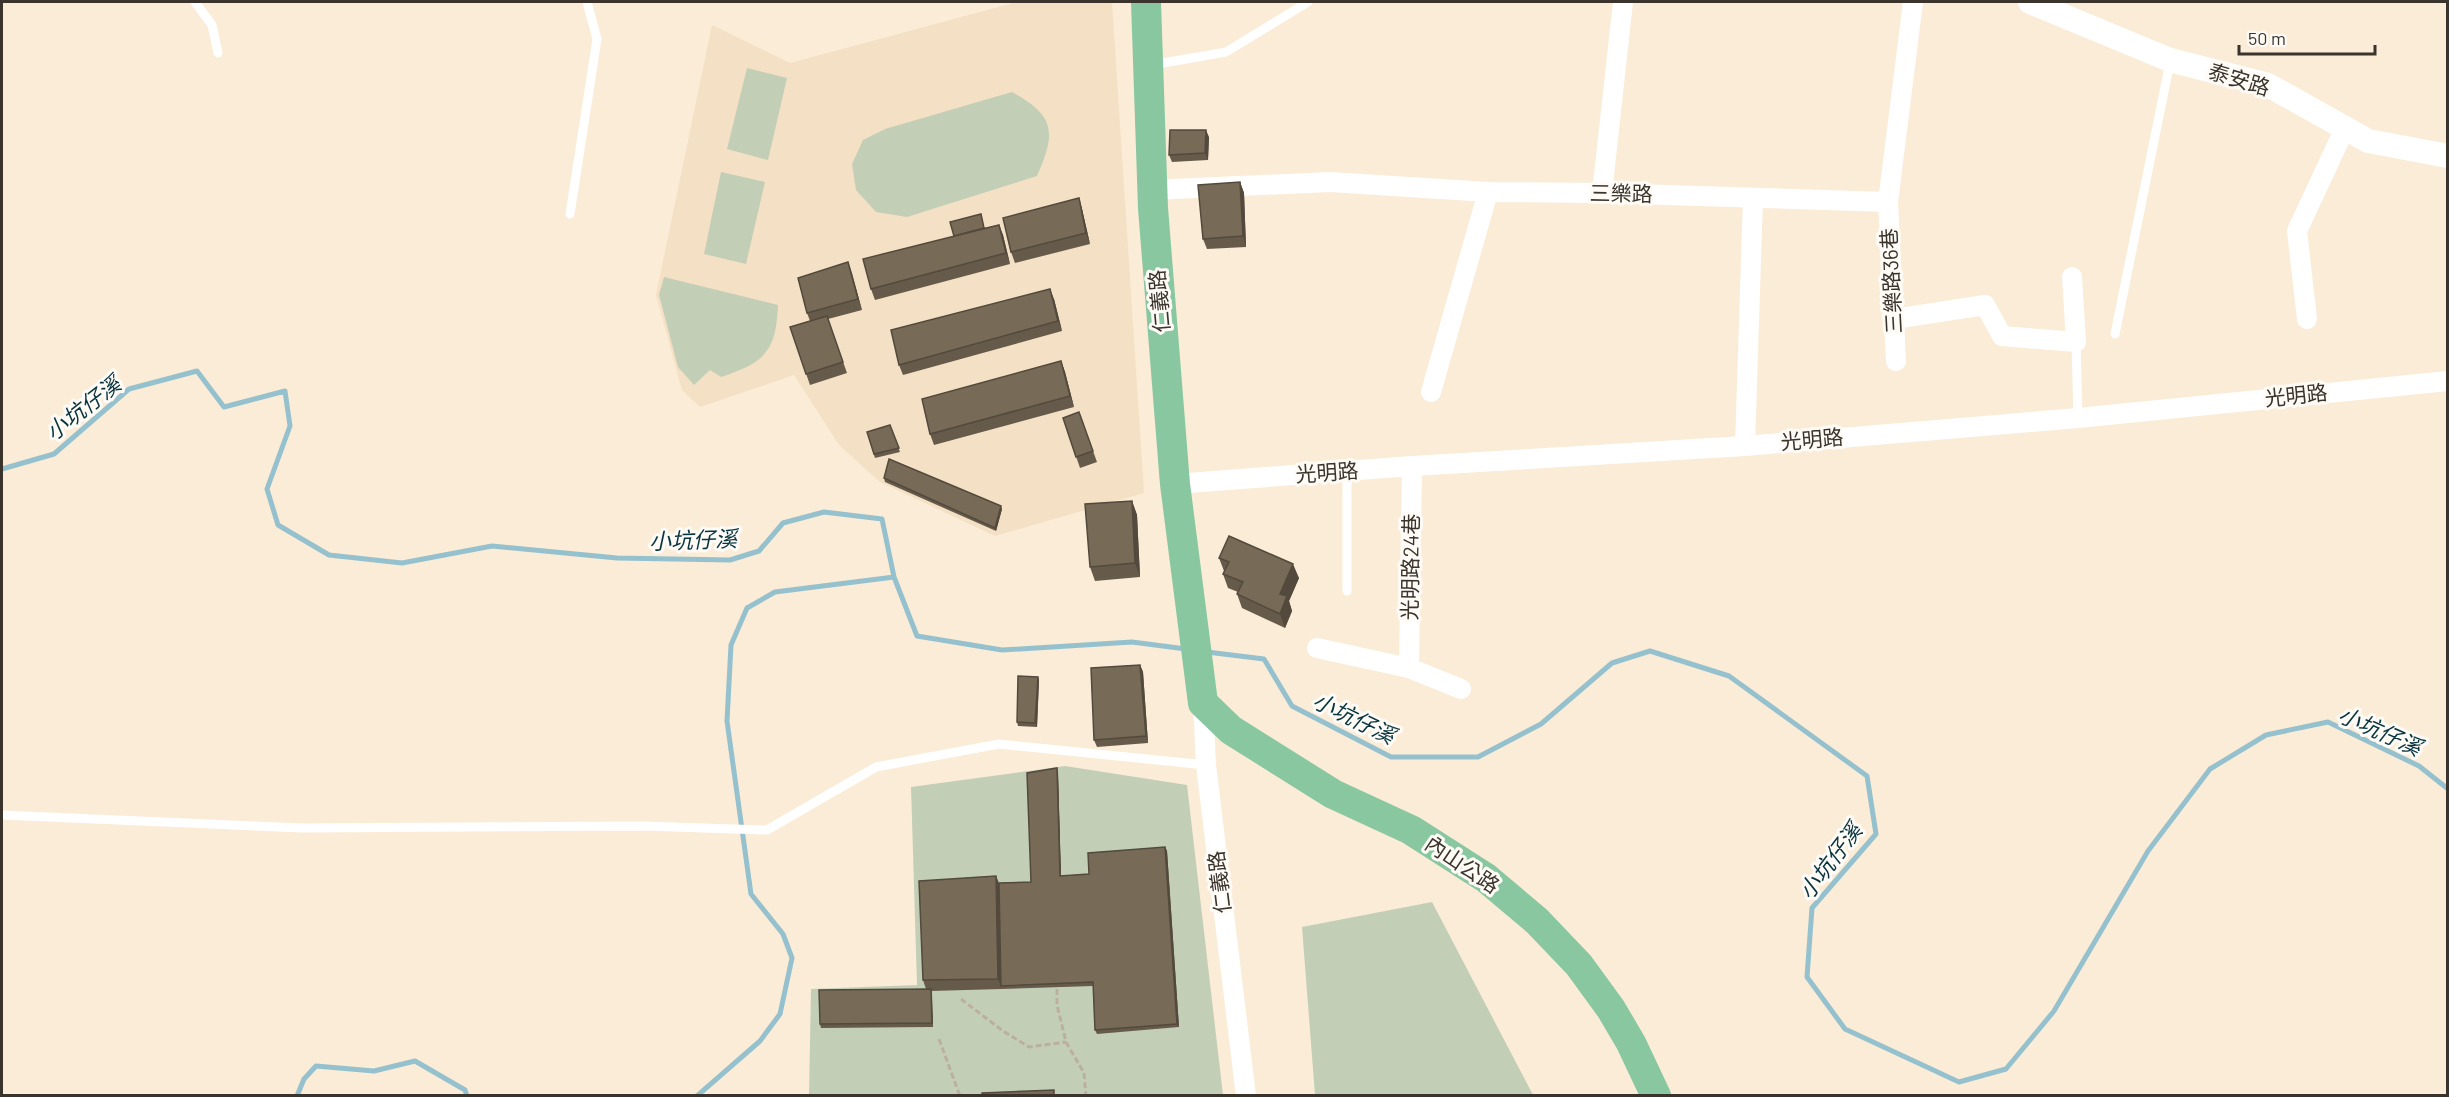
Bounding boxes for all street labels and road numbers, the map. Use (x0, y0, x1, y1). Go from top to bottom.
street label: 泰安路 (2206, 57, 2273, 100)
street label: 三樂路 (1589, 179, 1653, 206)
street label: 三樂路36巷 (1875, 228, 1906, 334)
street label: 仁義路 (1143, 269, 1174, 334)
street label: 光明路 (2263, 379, 2328, 410)
street label: 光明路 (1779, 423, 1844, 454)
street label: 光明路 (1295, 457, 1359, 486)
street label: 光明路24巷 (1396, 513, 1423, 621)
street label: 內山公路 (1421, 830, 1505, 898)
street label: 仁義路 (1202, 849, 1235, 915)

